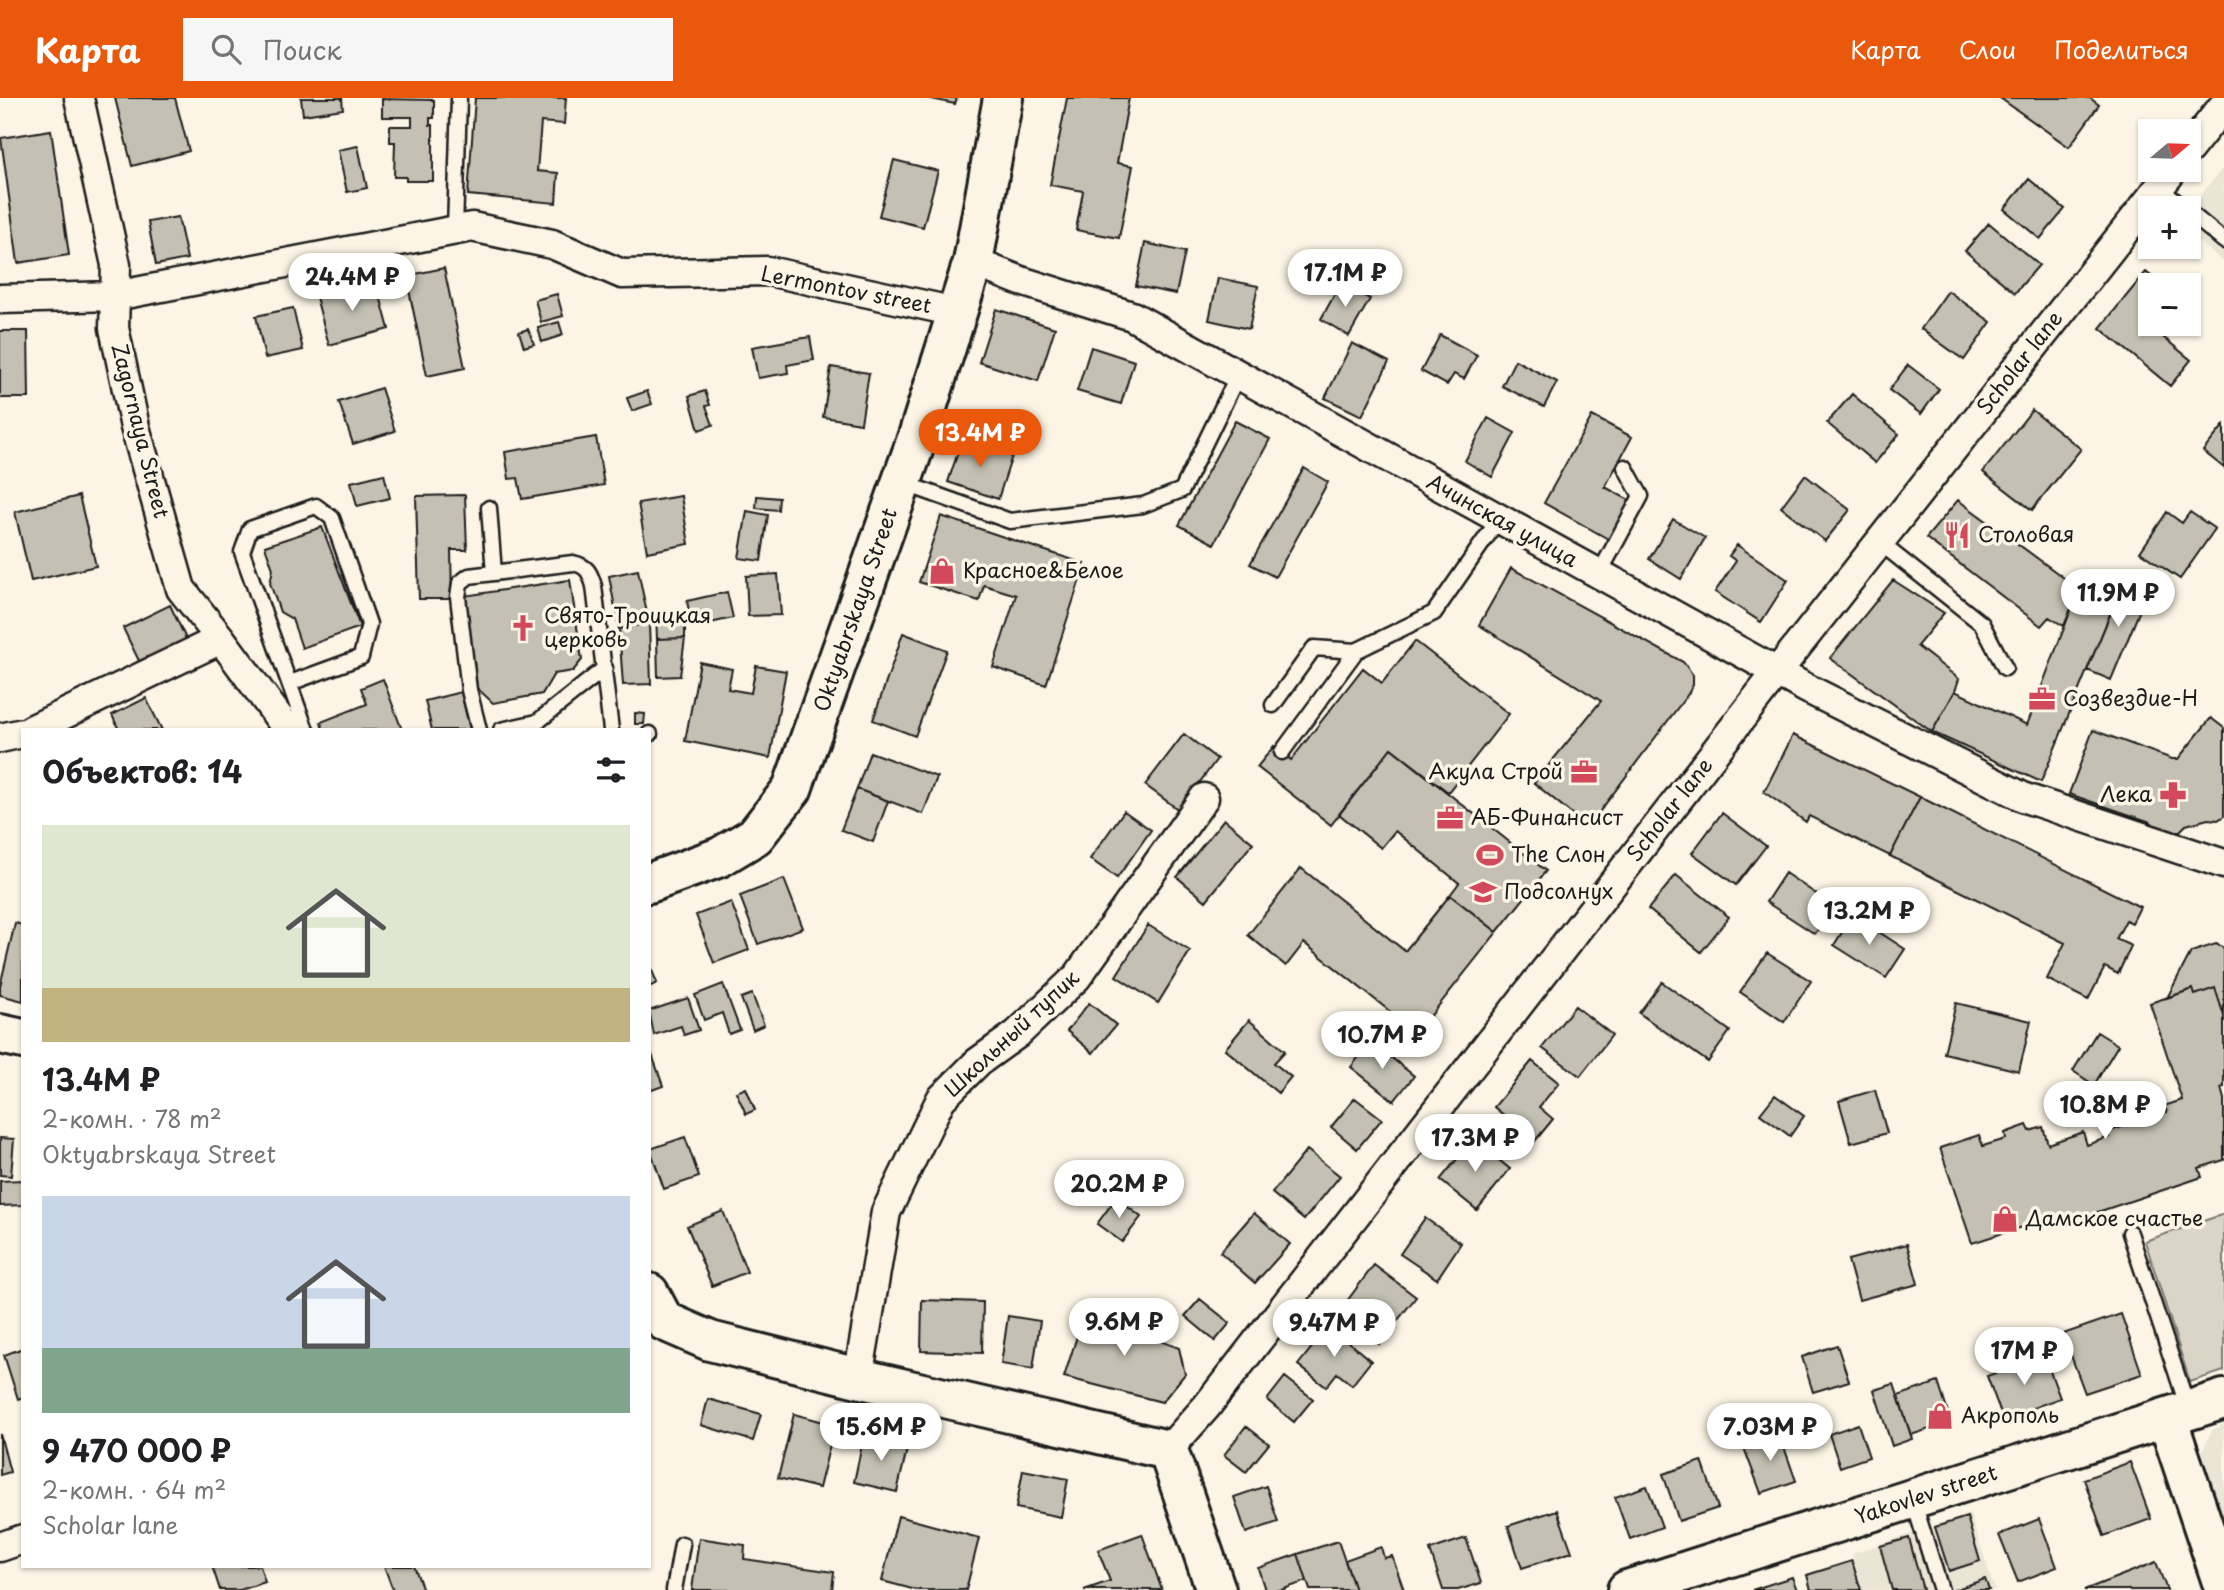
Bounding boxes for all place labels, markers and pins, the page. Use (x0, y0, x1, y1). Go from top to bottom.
pin: 17.1M ₽ (1280, 250, 1410, 309)
pin: 24.4M ₽ (287, 254, 417, 313)
pin: 13.4M ₽ (915, 410, 1045, 469)
place label: Столовая (1978, 517, 2074, 549)
restaurant icon: Столовая (1942, 520, 1972, 550)
place label: Красное&Белое (963, 553, 1124, 585)
shop icon: Красное&Белое (927, 556, 957, 586)
pin: 11.9M ₽ (2053, 570, 2183, 629)
place label: Свято-Троицкая церковь (544, 598, 711, 654)
church icon: Свято-Троицкая церковь (508, 613, 538, 643)
place label: Созвездие-Н (2063, 681, 2198, 713)
office icon: Созвездие-Н (2027, 684, 2057, 714)
place label: Акула Строй (1428, 754, 1563, 786)
office icon: Акула Строй (1569, 757, 1599, 787)
place label: Лека (2100, 777, 2152, 809)
pharmacy icon: Лека (2158, 780, 2188, 810)
place label: АБ-Финансист (1471, 800, 1624, 832)
office icon: АБ-Финансист (1435, 803, 1465, 833)
place label: The Слон (1511, 837, 1606, 869)
sports icon: The Слон (1475, 840, 1505, 870)
place label: Подсолнух (1504, 874, 1613, 906)
school or university icon: Подсолнух (1468, 877, 1498, 907)
pin: 13.2M ₽ (1804, 888, 1934, 947)
pin: 10.7M ₽ (1317, 1012, 1447, 1071)
pin: 10.8M ₽ (2040, 1082, 2170, 1141)
pin: 17.3M ₽ (1410, 1114, 1540, 1174)
pin: 20.2M ₽ (1054, 1160, 1184, 1220)
place label: Дамское счастье (2025, 1201, 2203, 1233)
shop icon: Дамское счастье (1990, 1204, 2020, 1234)
pin: 9.6M ₽ (1067, 1298, 1181, 1358)
pin: 9.47M ₽ (1269, 1300, 1399, 1359)
pin: 17M ₽ (1975, 1328, 2073, 1387)
place label: Акрополь (1961, 1398, 2059, 1430)
shop icon: Акрополь (1925, 1401, 1955, 1431)
pin: 15.6M ₽ (816, 1404, 946, 1463)
pin: 7.03M ₽ (1705, 1404, 1835, 1463)

